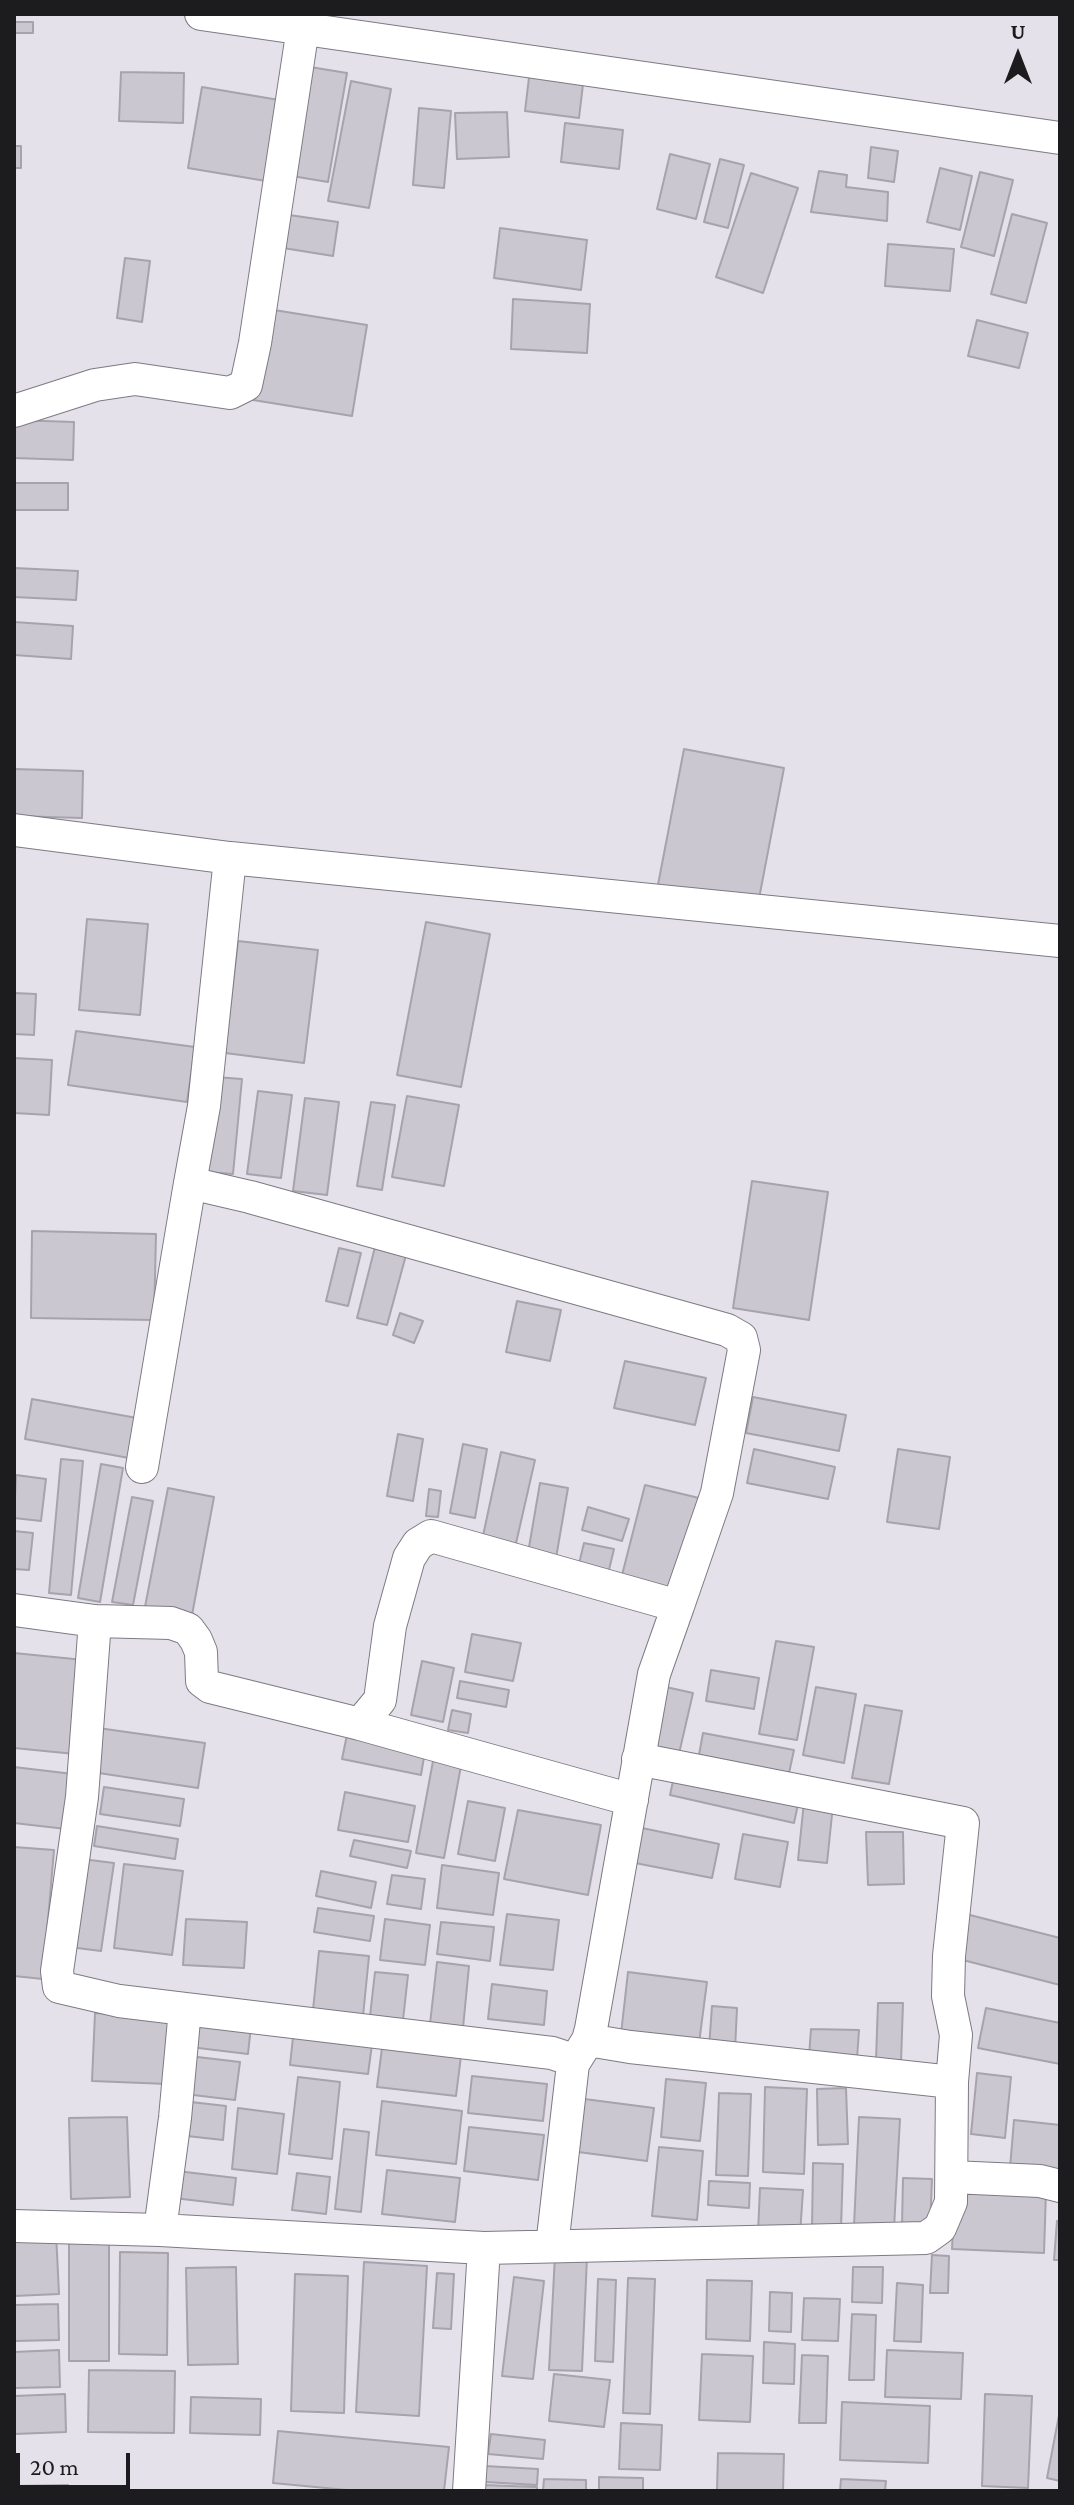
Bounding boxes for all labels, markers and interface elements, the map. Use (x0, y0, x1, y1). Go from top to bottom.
north arrow (978, 16, 1058, 96)
text: U (1010, 19, 1026, 44)
scale bar (20, 2437, 134, 2487)
text: 20 m (30, 2453, 79, 2480)

